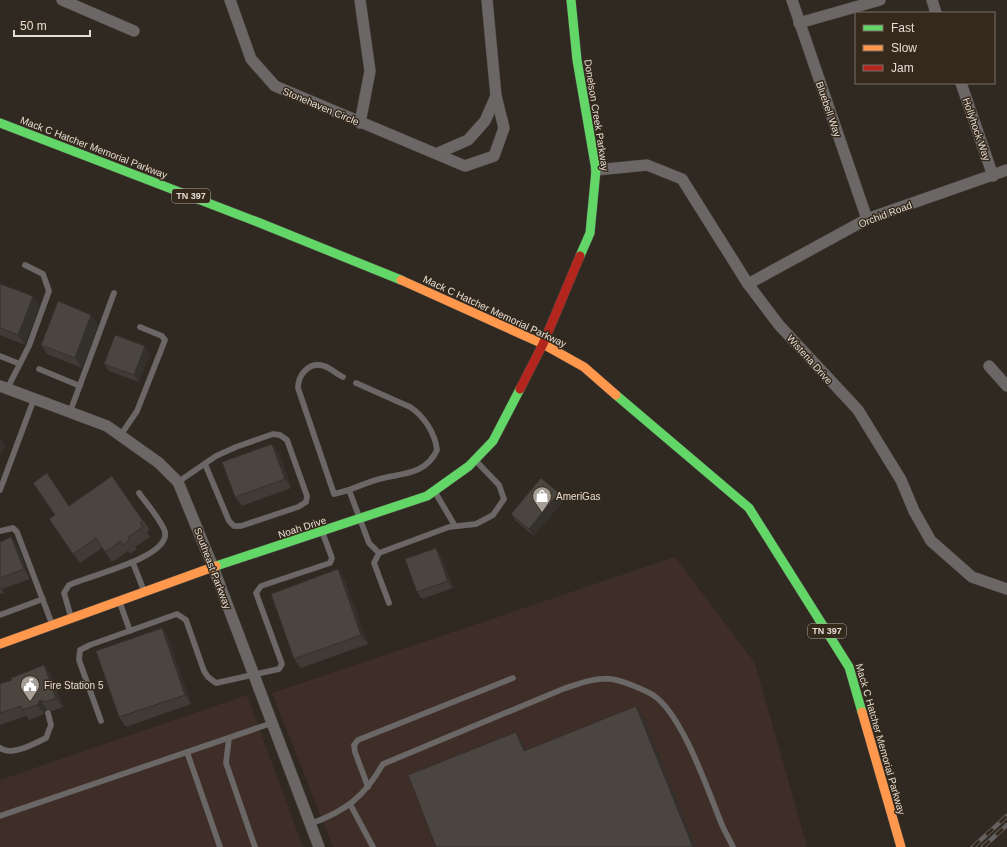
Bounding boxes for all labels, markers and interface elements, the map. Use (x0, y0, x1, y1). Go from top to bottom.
scale bar (14, 12, 90, 38)
legend (855, 12, 995, 84)
text: 50 m (20, 19, 47, 33)
text: Fast (891, 21, 915, 35)
text: Slow (891, 41, 917, 55)
street label: Donelson Creek Parkway (582, 58, 611, 172)
text: Jam (891, 61, 914, 75)
street label: Bluebell Way (814, 80, 843, 138)
street label: Stonehaven Circle (281, 85, 361, 128)
street label: Hollyhock Way (961, 96, 992, 162)
street label: Mack C Hatcher Memorial Parkway (19, 114, 169, 181)
road number: TN 397 (172, 189, 210, 203)
street label: Orchid Road (857, 199, 913, 230)
street label: Mack C Hatcher Memorial Parkway (421, 273, 568, 350)
street label: Wisteria Drive (785, 333, 835, 386)
shop icon: AmeriGas (531, 485, 553, 513)
place label: AmeriGas (556, 491, 600, 502)
street label: Noah Drive (277, 514, 328, 540)
street label: Southeast Parkway (192, 526, 233, 610)
road number: TN 397 (808, 624, 846, 638)
street label: Mack C Hatcher Memorial Parkway (854, 662, 907, 816)
public building icon: Fire Station 5 (19, 674, 41, 702)
place label: Fire Station 5 (44, 680, 104, 691)

